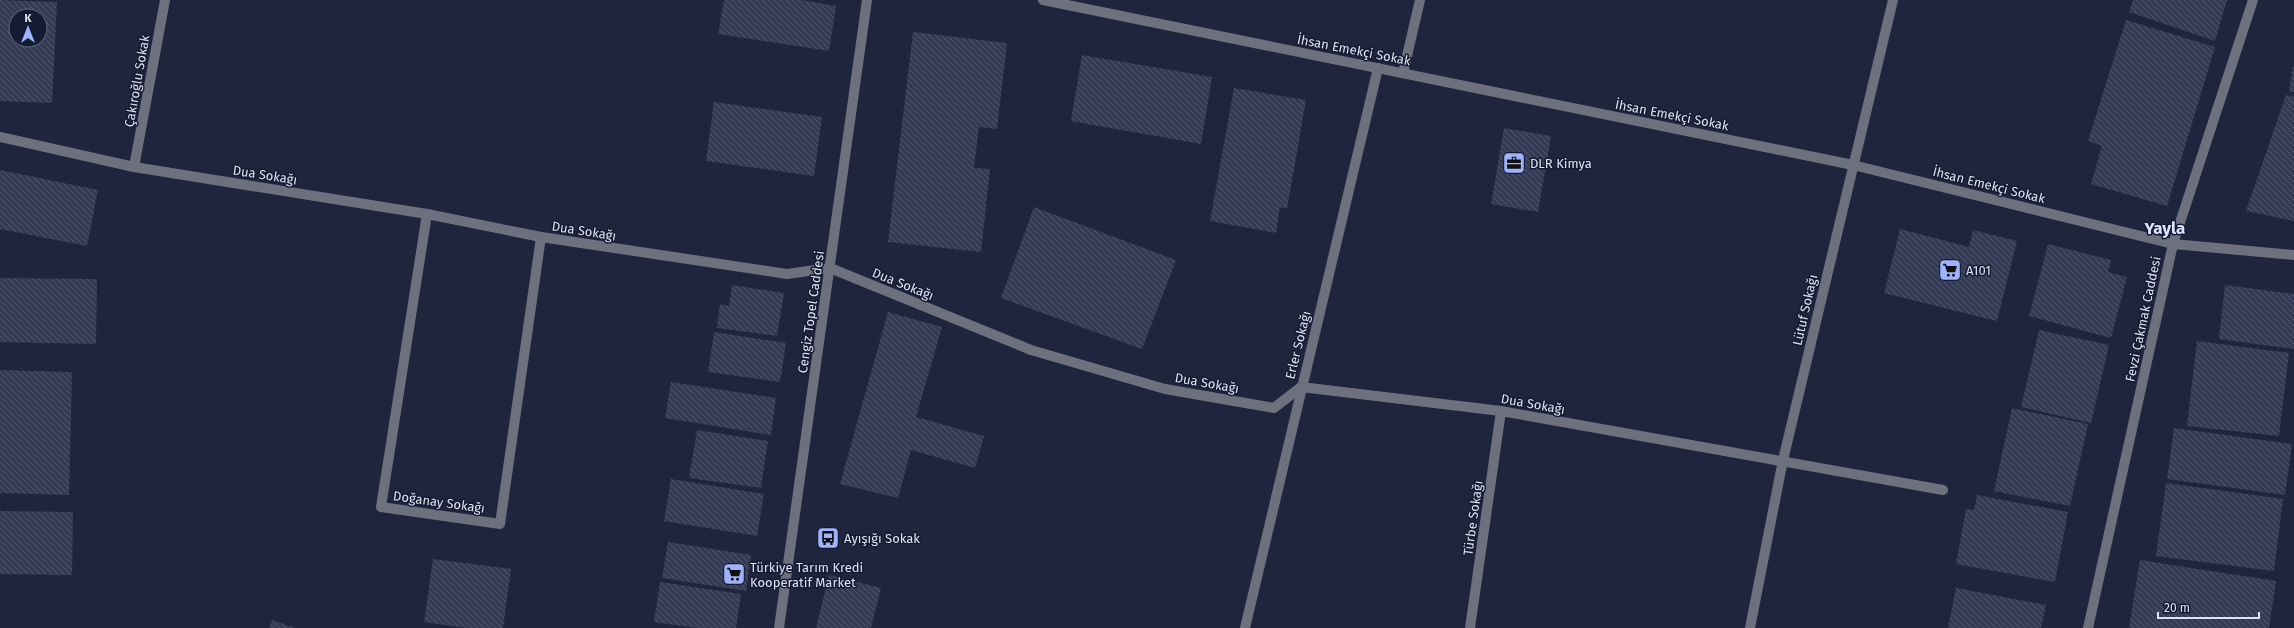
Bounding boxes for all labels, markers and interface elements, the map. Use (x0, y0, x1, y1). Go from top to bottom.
north arrow (8, 8, 48, 48)
text: K (25, 12, 33, 25)
street label: İhsan Emekçi Sokak (1296, 32, 1412, 68)
street label: Çakıroğlu Sokak (122, 33, 153, 128)
street label: İhsan Emekçi Sokak (1614, 97, 1730, 133)
office icon: DLR Kimya (1501, 150, 1527, 176)
place label: DLR Kimya (1530, 156, 1592, 171)
street label: Dua Sokağı (232, 163, 298, 187)
street label: İhsan Emekçi Sokak (1931, 164, 2047, 206)
district label: Yayla (2144, 218, 2185, 239)
street label: Dua Sokağı (551, 219, 617, 243)
street label: Cengiz Topel Caddesi (795, 250, 827, 374)
street label: Fevzi Çakmak Caddesi (2122, 255, 2164, 383)
supermarket icon: A101 (1937, 257, 1963, 283)
place label: A101 (1966, 263, 1991, 278)
street label: Dua Sokağı (870, 265, 936, 303)
street label: Lütuf Sokağı (1790, 273, 1820, 347)
street label: Erler Sokağı (1282, 309, 1314, 381)
street label: Dua Sokağı (1174, 370, 1240, 396)
street label: Dua Sokağı (1500, 391, 1566, 417)
street label: Türbe Sokağı (1460, 480, 1486, 556)
street label: Doğanay Sokağı (392, 488, 486, 516)
bus stop icon: Ayışığı Sokak (815, 525, 841, 551)
place label: Ayışığı Sokak (844, 531, 920, 546)
place label: Türkiye Tarım Kredi Kooperatif Market (750, 560, 863, 590)
supermarket icon: Türkiye Tarım Kredi Kooperatif Market (721, 561, 747, 587)
scale bar (2158, 594, 2259, 620)
text: 20 m (2164, 601, 2190, 615)

